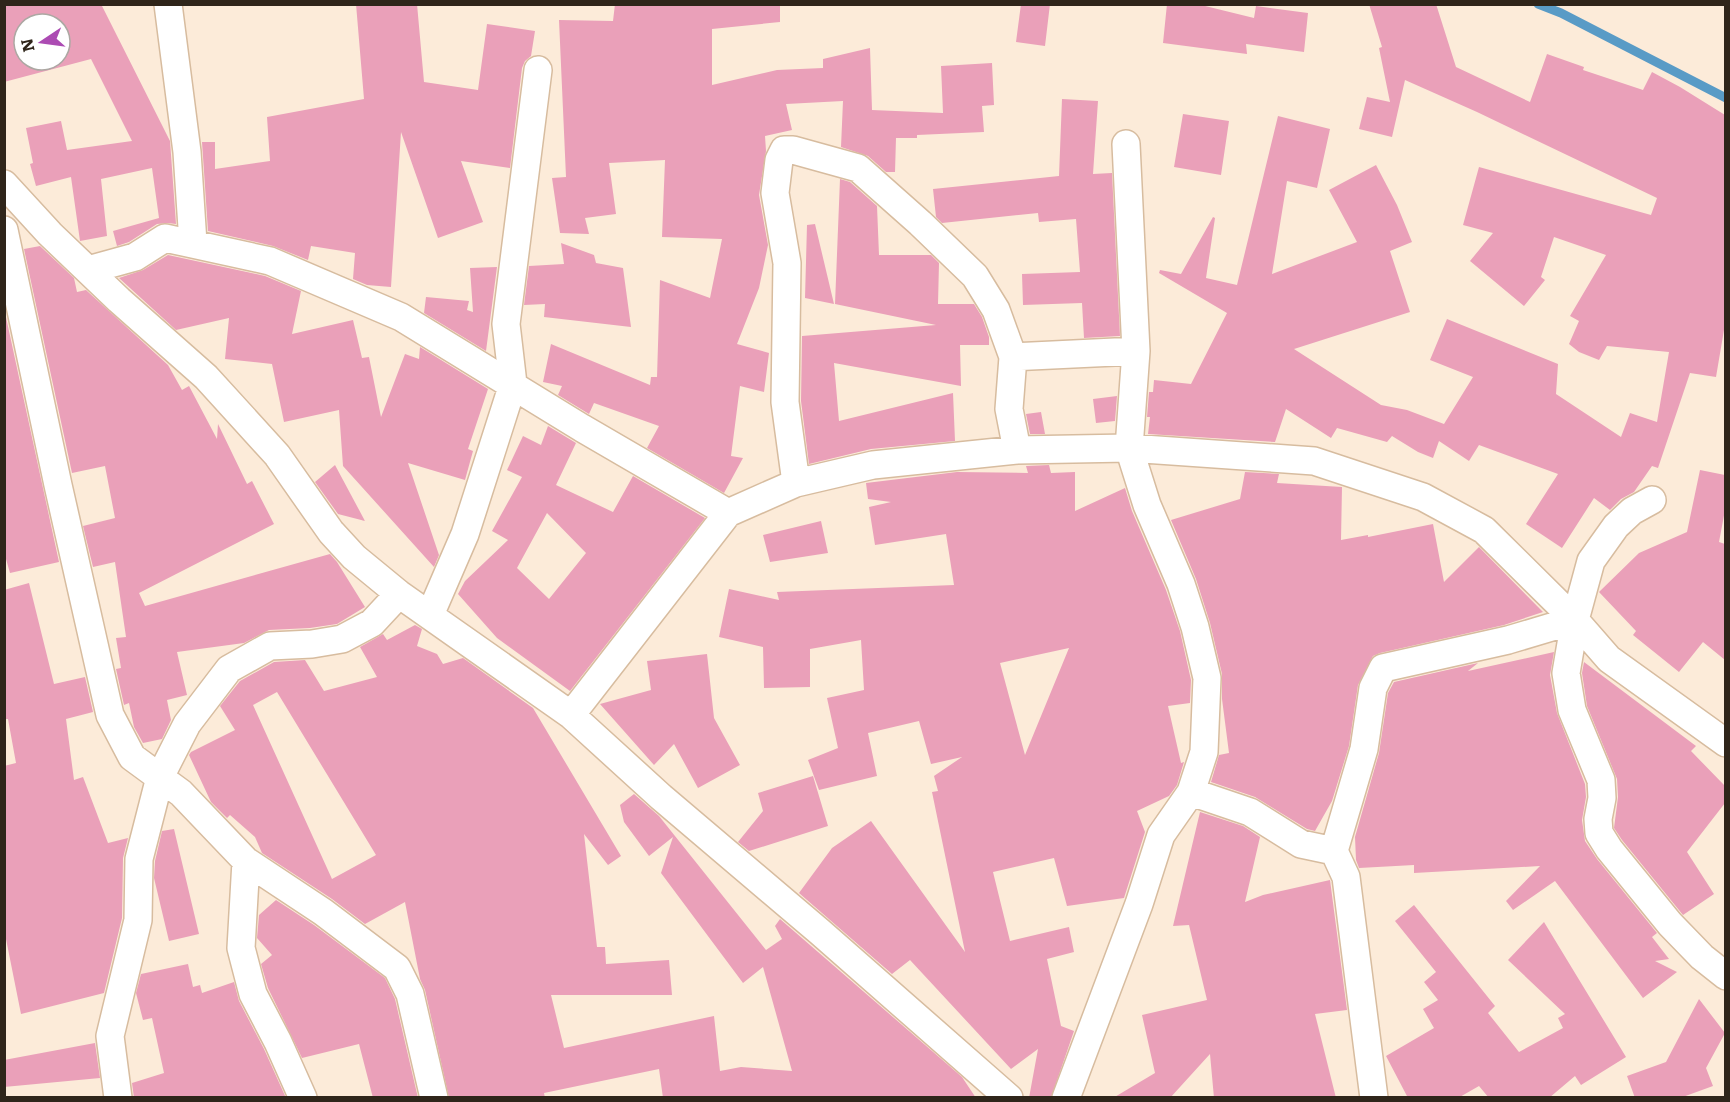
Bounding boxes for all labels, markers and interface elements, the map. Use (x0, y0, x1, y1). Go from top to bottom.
north arrow (12, 12, 72, 72)
text: N (13, 36, 40, 55)

